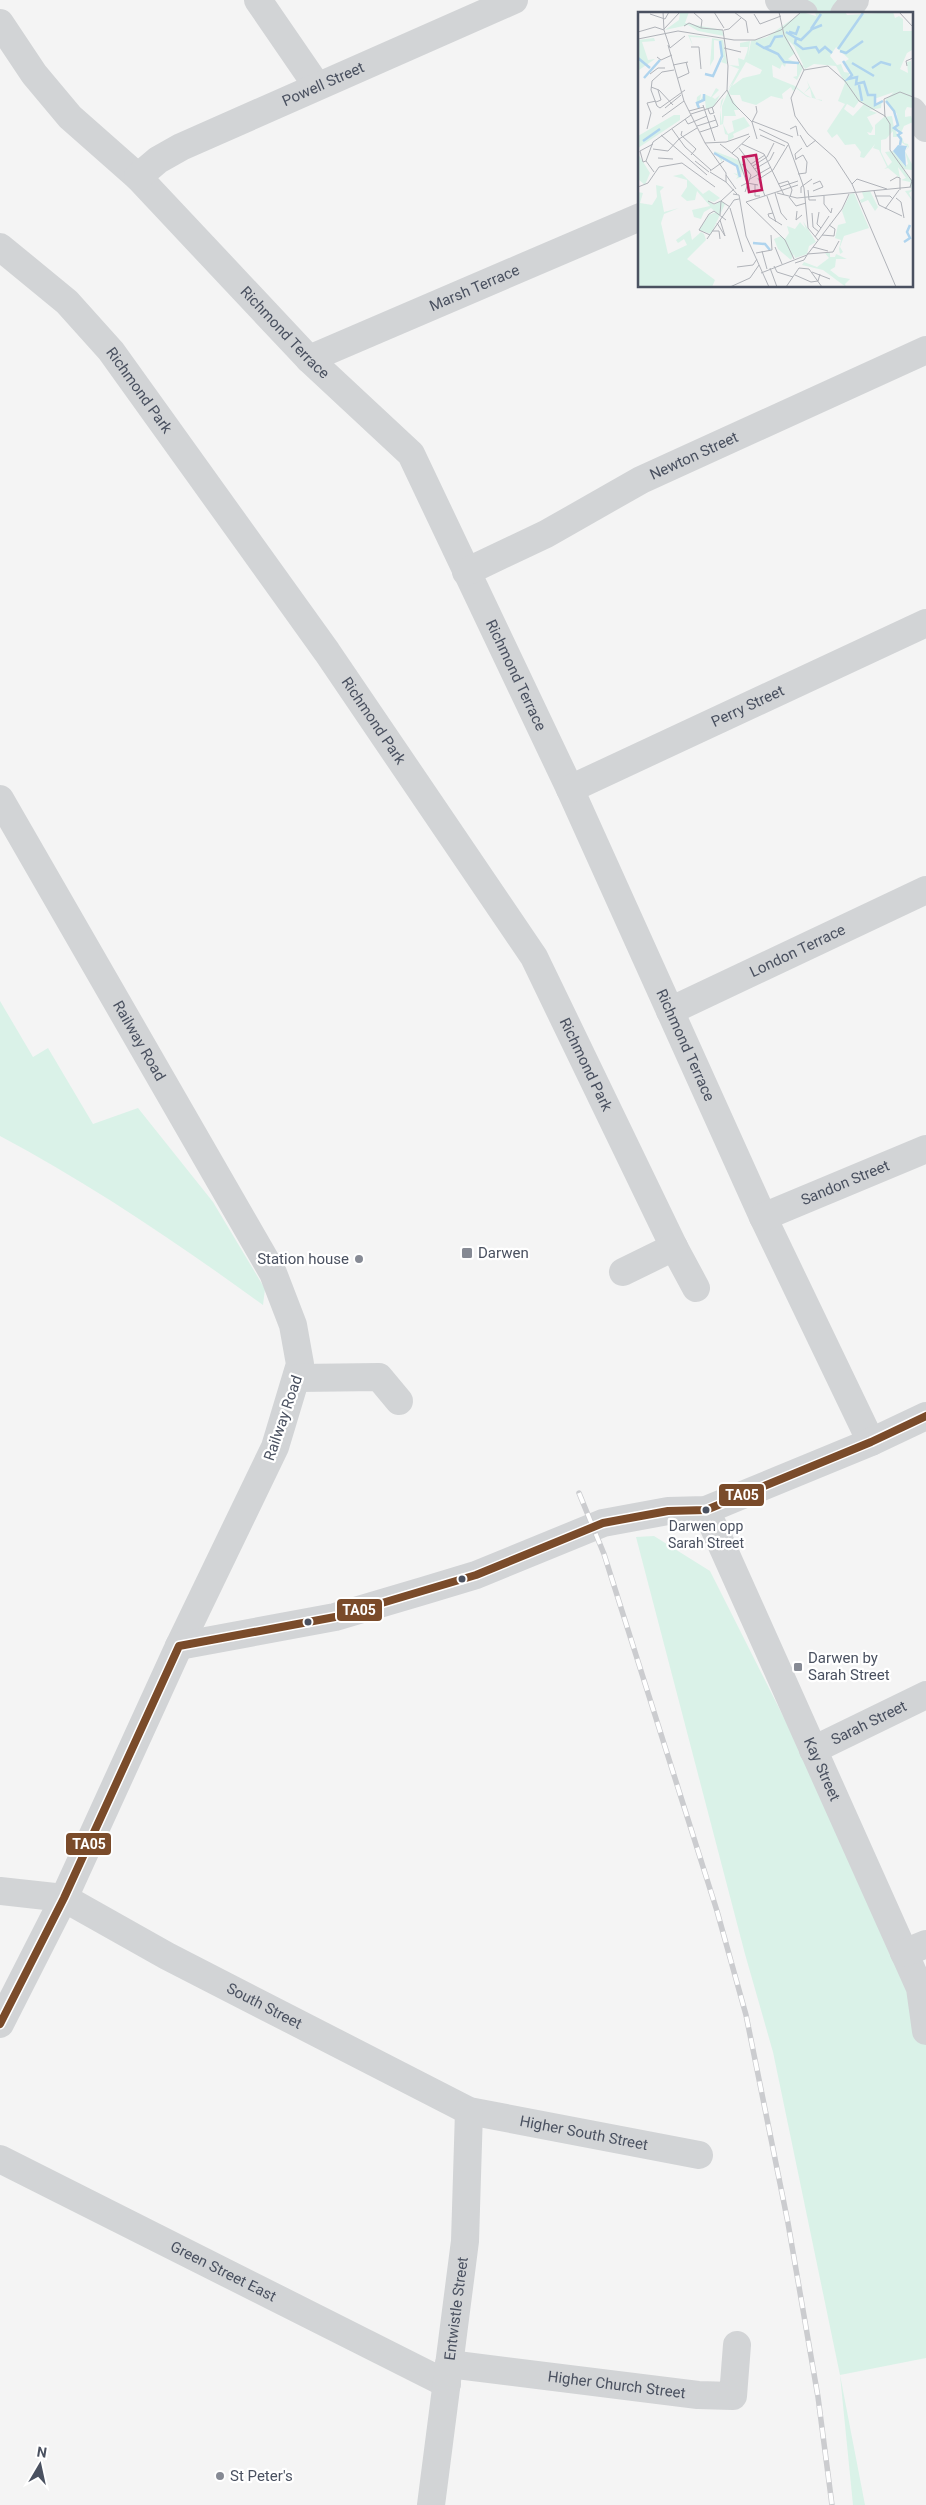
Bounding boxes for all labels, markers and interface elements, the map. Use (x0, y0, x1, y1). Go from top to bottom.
inset map (638, 12, 914, 288)
street label: Powell Street (279, 58, 367, 110)
street label: Marsh Terrace (427, 261, 522, 315)
street label: Richmond Terrace (236, 283, 333, 382)
street label: Richmond Park (102, 344, 176, 437)
street label: Newton Street (647, 428, 741, 484)
street label: Richmond Terrace (482, 617, 550, 734)
street label: Richmond Park (338, 674, 410, 768)
street label: Perry Street (708, 681, 787, 731)
street label: London Terrace (747, 920, 848, 981)
street label: Richmond Terrace (652, 986, 719, 1104)
street label: Railway Road (109, 998, 169, 1084)
street label: Richmond Park (556, 1015, 616, 1114)
street label: Sandon Street (798, 1156, 892, 1209)
place label: Darwen (478, 1244, 529, 1262)
marker: Darwen (460, 1246, 474, 1260)
place label: Station house (257, 1250, 349, 1268)
marker: Station house (353, 1253, 365, 1265)
street label: Railway Road (260, 1373, 306, 1463)
line badge: TA05 (718, 1483, 765, 1507)
text: TA05 (725, 1487, 759, 1503)
marker: Darwen opp Sarah Street (701, 1505, 711, 1515)
place label: Darwen opp Sarah Street (668, 1518, 744, 1551)
unlabelled marker (457, 1574, 467, 1584)
line badge: TA05 (336, 1598, 383, 1622)
text: TA05 (342, 1602, 376, 1618)
unlabelled marker (303, 1617, 313, 1627)
place label: Darwen by Sarah Street (808, 1649, 890, 1684)
marker: Darwen by Sarah Street (792, 1661, 804, 1673)
street label: Sarah Street (828, 1697, 909, 1749)
street label: Kay Street (800, 1735, 844, 1804)
line badge: TA05 (65, 1832, 112, 1856)
text: TA05 (72, 1836, 106, 1852)
street label: South Street (224, 1979, 305, 2033)
street label: Higher South Street (518, 2112, 650, 2154)
street label: Green Street East (168, 2237, 279, 2306)
street label: Entwistle Street (441, 2256, 472, 2362)
street label: Higher Church Street (547, 2367, 687, 2402)
north arrow (15, 2440, 65, 2490)
text: N (36, 2443, 48, 2461)
place label: St Peter's (230, 2467, 293, 2485)
marker: St Peter's (214, 2470, 226, 2482)

